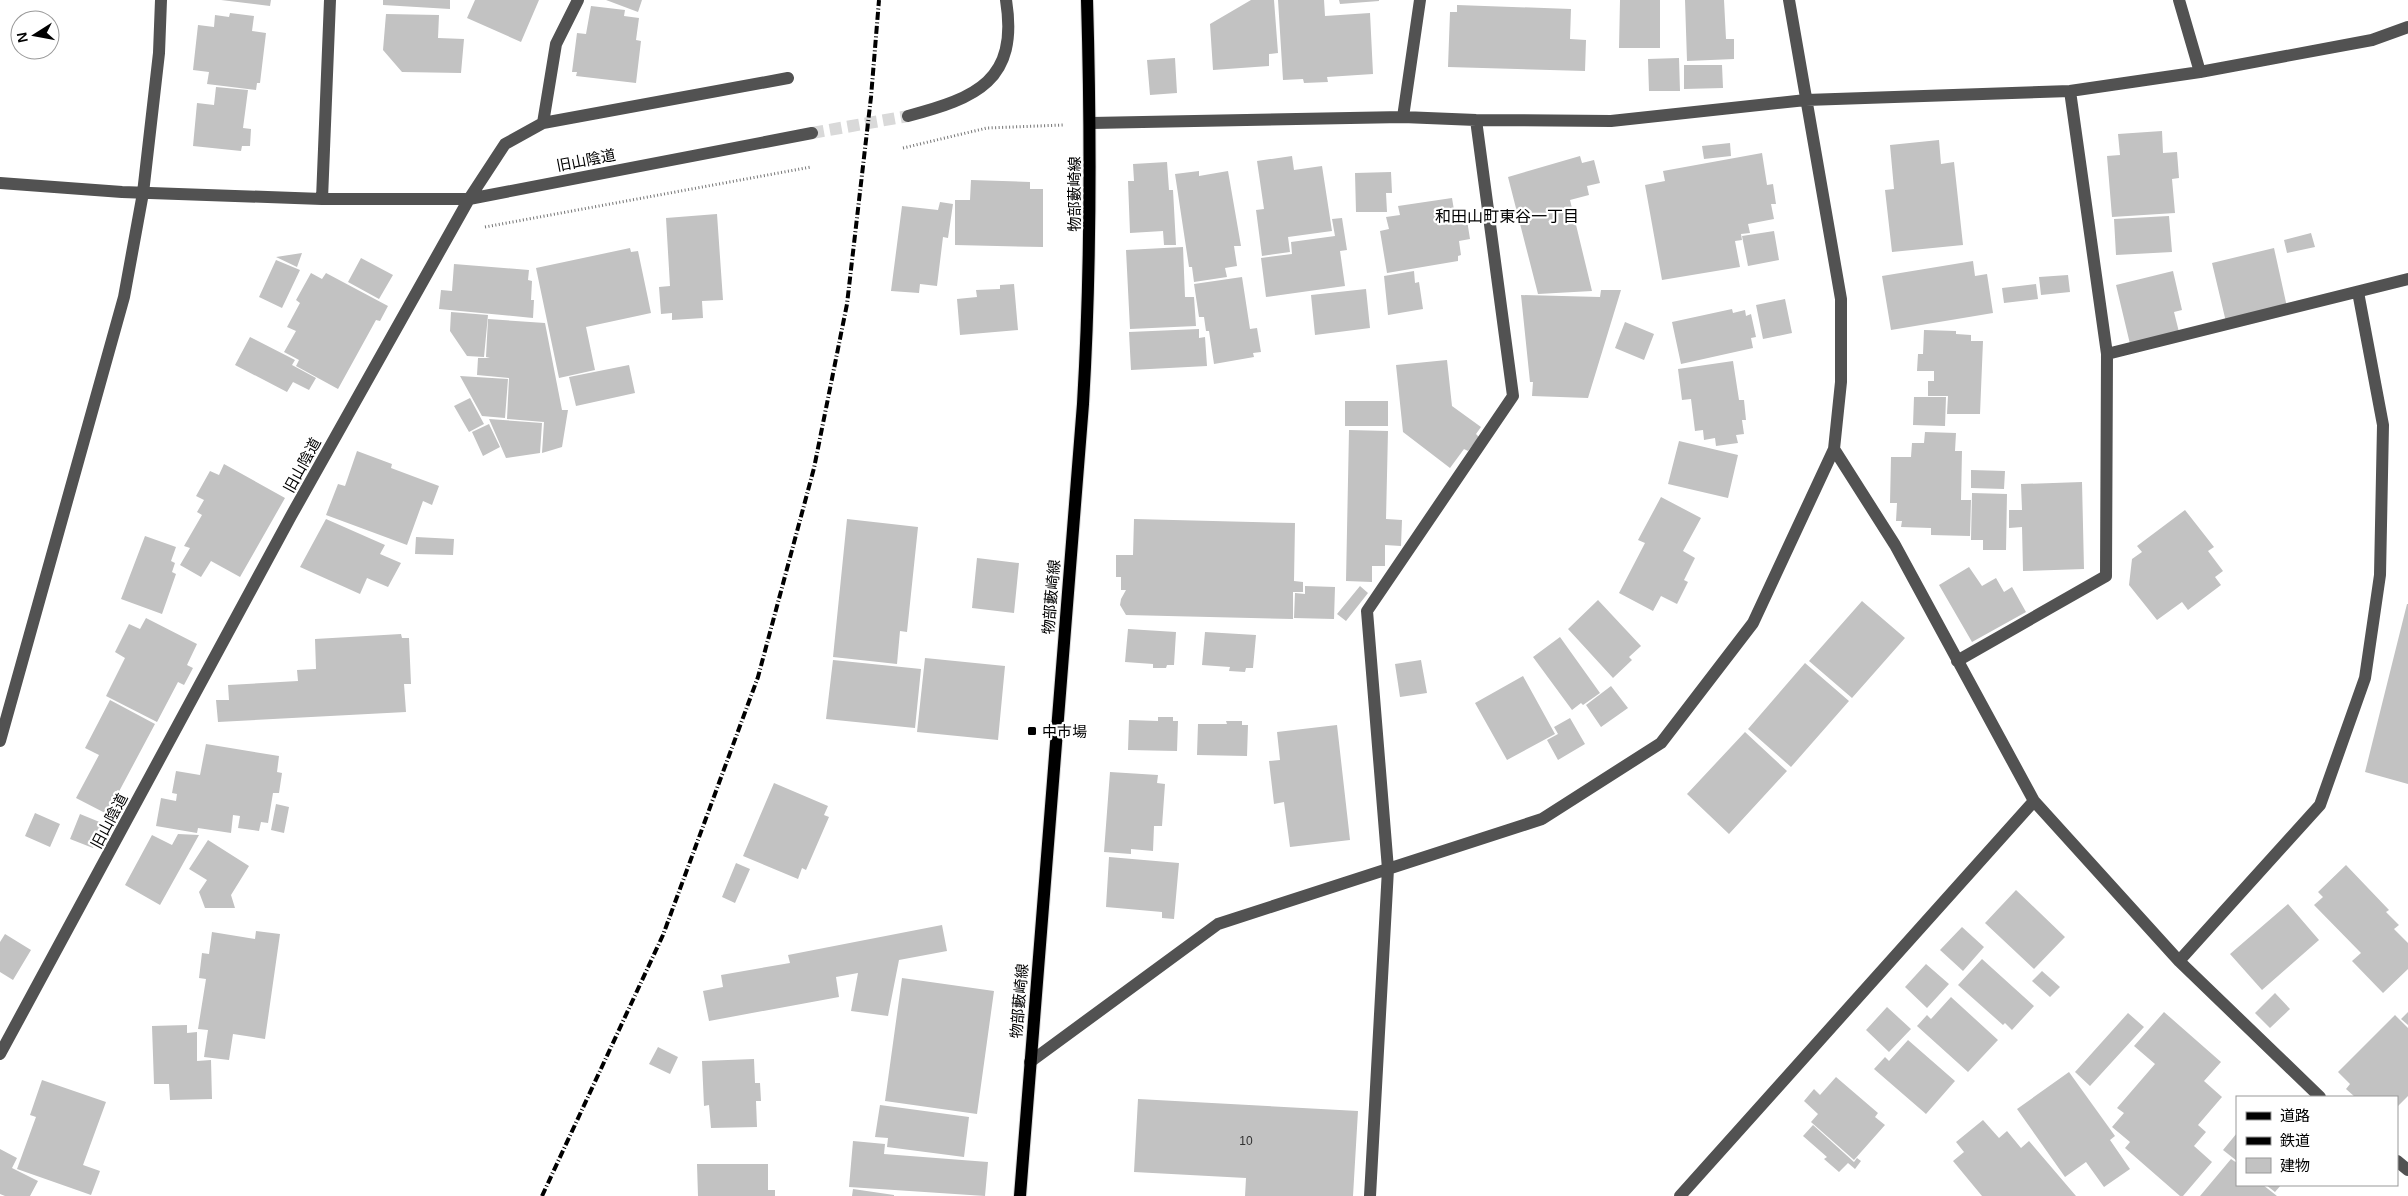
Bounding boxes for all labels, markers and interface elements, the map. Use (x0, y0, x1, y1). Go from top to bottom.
north arrow (10, 10, 60, 60)
text: N (13, 31, 31, 44)
street label: 旧山陰道 (555, 146, 617, 174)
street label: 物部藪崎線 (1066, 156, 1083, 232)
district label: 和田山町東谷一丁目 (1435, 208, 1579, 225)
street label: 旧山陰道 (280, 435, 324, 495)
street label: 物部藪崎線 (1039, 559, 1063, 635)
place label: 中市場 (1042, 723, 1087, 740)
marker: 中市場 (1026, 725, 1038, 737)
street label: 旧山陰道 (87, 791, 131, 851)
street label: 物部藪崎線 (1007, 963, 1031, 1039)
legend (2236, 1096, 2398, 1186)
text: 道路 (2280, 1107, 2310, 1124)
text: 鉄道 (2280, 1132, 2310, 1149)
house number: 10 (1239, 1134, 1253, 1148)
text: 建物 (2280, 1157, 2310, 1174)

